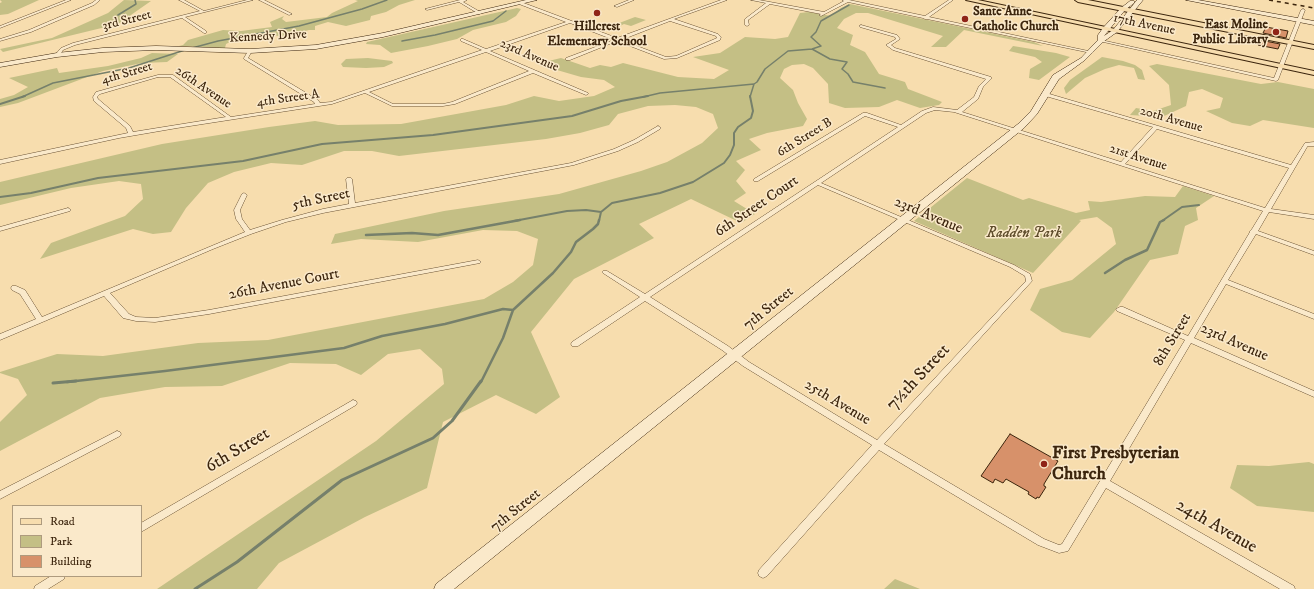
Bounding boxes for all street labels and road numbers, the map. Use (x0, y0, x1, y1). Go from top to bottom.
street label: 3rd Street (101, 7, 153, 35)
street label: 17th Avenue (1112, 11, 1176, 39)
street label: Kennedy Drive (229, 27, 307, 47)
street label: 23rd Avenue (497, 36, 561, 76)
street label: 4th Street (100, 59, 154, 89)
street label: 26th Avenue (172, 64, 234, 112)
street label: 4th Street A (256, 87, 320, 111)
street label: 20th Avenue (1138, 104, 1204, 136)
street label: 6th Street B (774, 115, 836, 161)
street label: 21st Avenue (1107, 141, 1169, 175)
street label: 6th Street Court (712, 172, 802, 242)
street label: 5th Street (290, 185, 352, 215)
street label: 23rd Avenue (891, 194, 965, 238)
street label: 26th Avenue Court (227, 265, 341, 305)
street label: 7th Street (740, 283, 798, 335)
street label: 8th Street (1150, 310, 1196, 370)
street label: 23rd Avenue (1197, 320, 1271, 366)
street label: 7½th Street (883, 340, 955, 416)
street label: 25th Avenue (801, 376, 873, 430)
street label: 6th Street (202, 423, 274, 479)
street label: 7th Street (487, 485, 545, 537)
street label: 24th Avenue (1172, 495, 1260, 559)

